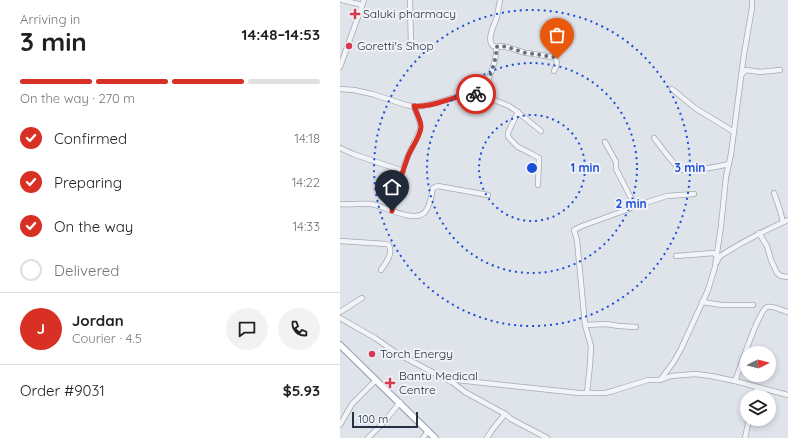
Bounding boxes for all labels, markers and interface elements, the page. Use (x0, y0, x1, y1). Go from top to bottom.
place label: Saluki pharmacy (363, 6, 456, 21)
marker: Saluki pharmacy (350, 9, 360, 19)
text: Arriving in (20, 11, 80, 27)
pin (540, 18, 574, 59)
icon: bag (546, 24, 568, 46)
text: 3 min (20, 25, 87, 58)
text: 14:48–14:53 (242, 25, 320, 44)
place label: Goretti's Shop (357, 38, 434, 53)
marker: Goretti's Shop (344, 41, 354, 51)
courier (456, 74, 496, 114)
icon: bike (465, 83, 487, 105)
text: On the way · 270 m (20, 90, 135, 106)
icon: check (20, 127, 42, 149)
text: Confirmed (54, 129, 127, 148)
text: 14:18 (294, 130, 320, 146)
text: 1 min (570, 160, 600, 175)
text: 3 min (675, 160, 705, 175)
centre of rings (525, 161, 539, 175)
pin (375, 170, 409, 211)
icon: check (20, 171, 42, 193)
text: Preparing (54, 173, 122, 192)
text: 14:22 (292, 174, 320, 190)
icon: home (381, 176, 403, 198)
text: 2 min (615, 196, 647, 211)
icon: check (20, 215, 42, 237)
text: On the way (54, 217, 133, 236)
text: 14:33 (292, 218, 320, 234)
text: Delivered (54, 261, 119, 280)
button: chat (226, 308, 268, 350)
button: phone (278, 308, 320, 350)
text: Jordan (72, 311, 124, 330)
text: J (37, 319, 45, 338)
text: Courier · 4.5 (72, 330, 142, 346)
place label: Torch Energy (380, 346, 453, 361)
north arrow (740, 346, 776, 382)
map controls (740, 346, 776, 426)
marker: Torch Energy (367, 349, 377, 359)
place label: Bantu Medical Centre (399, 368, 478, 397)
marker: Bantu Medical Centre (384, 377, 396, 389)
text: Order #9031 (20, 381, 105, 400)
text: $5.93 (283, 381, 320, 400)
button: layers (740, 390, 776, 426)
scale bar (352, 410, 418, 429)
text: 100 m (358, 412, 388, 426)

